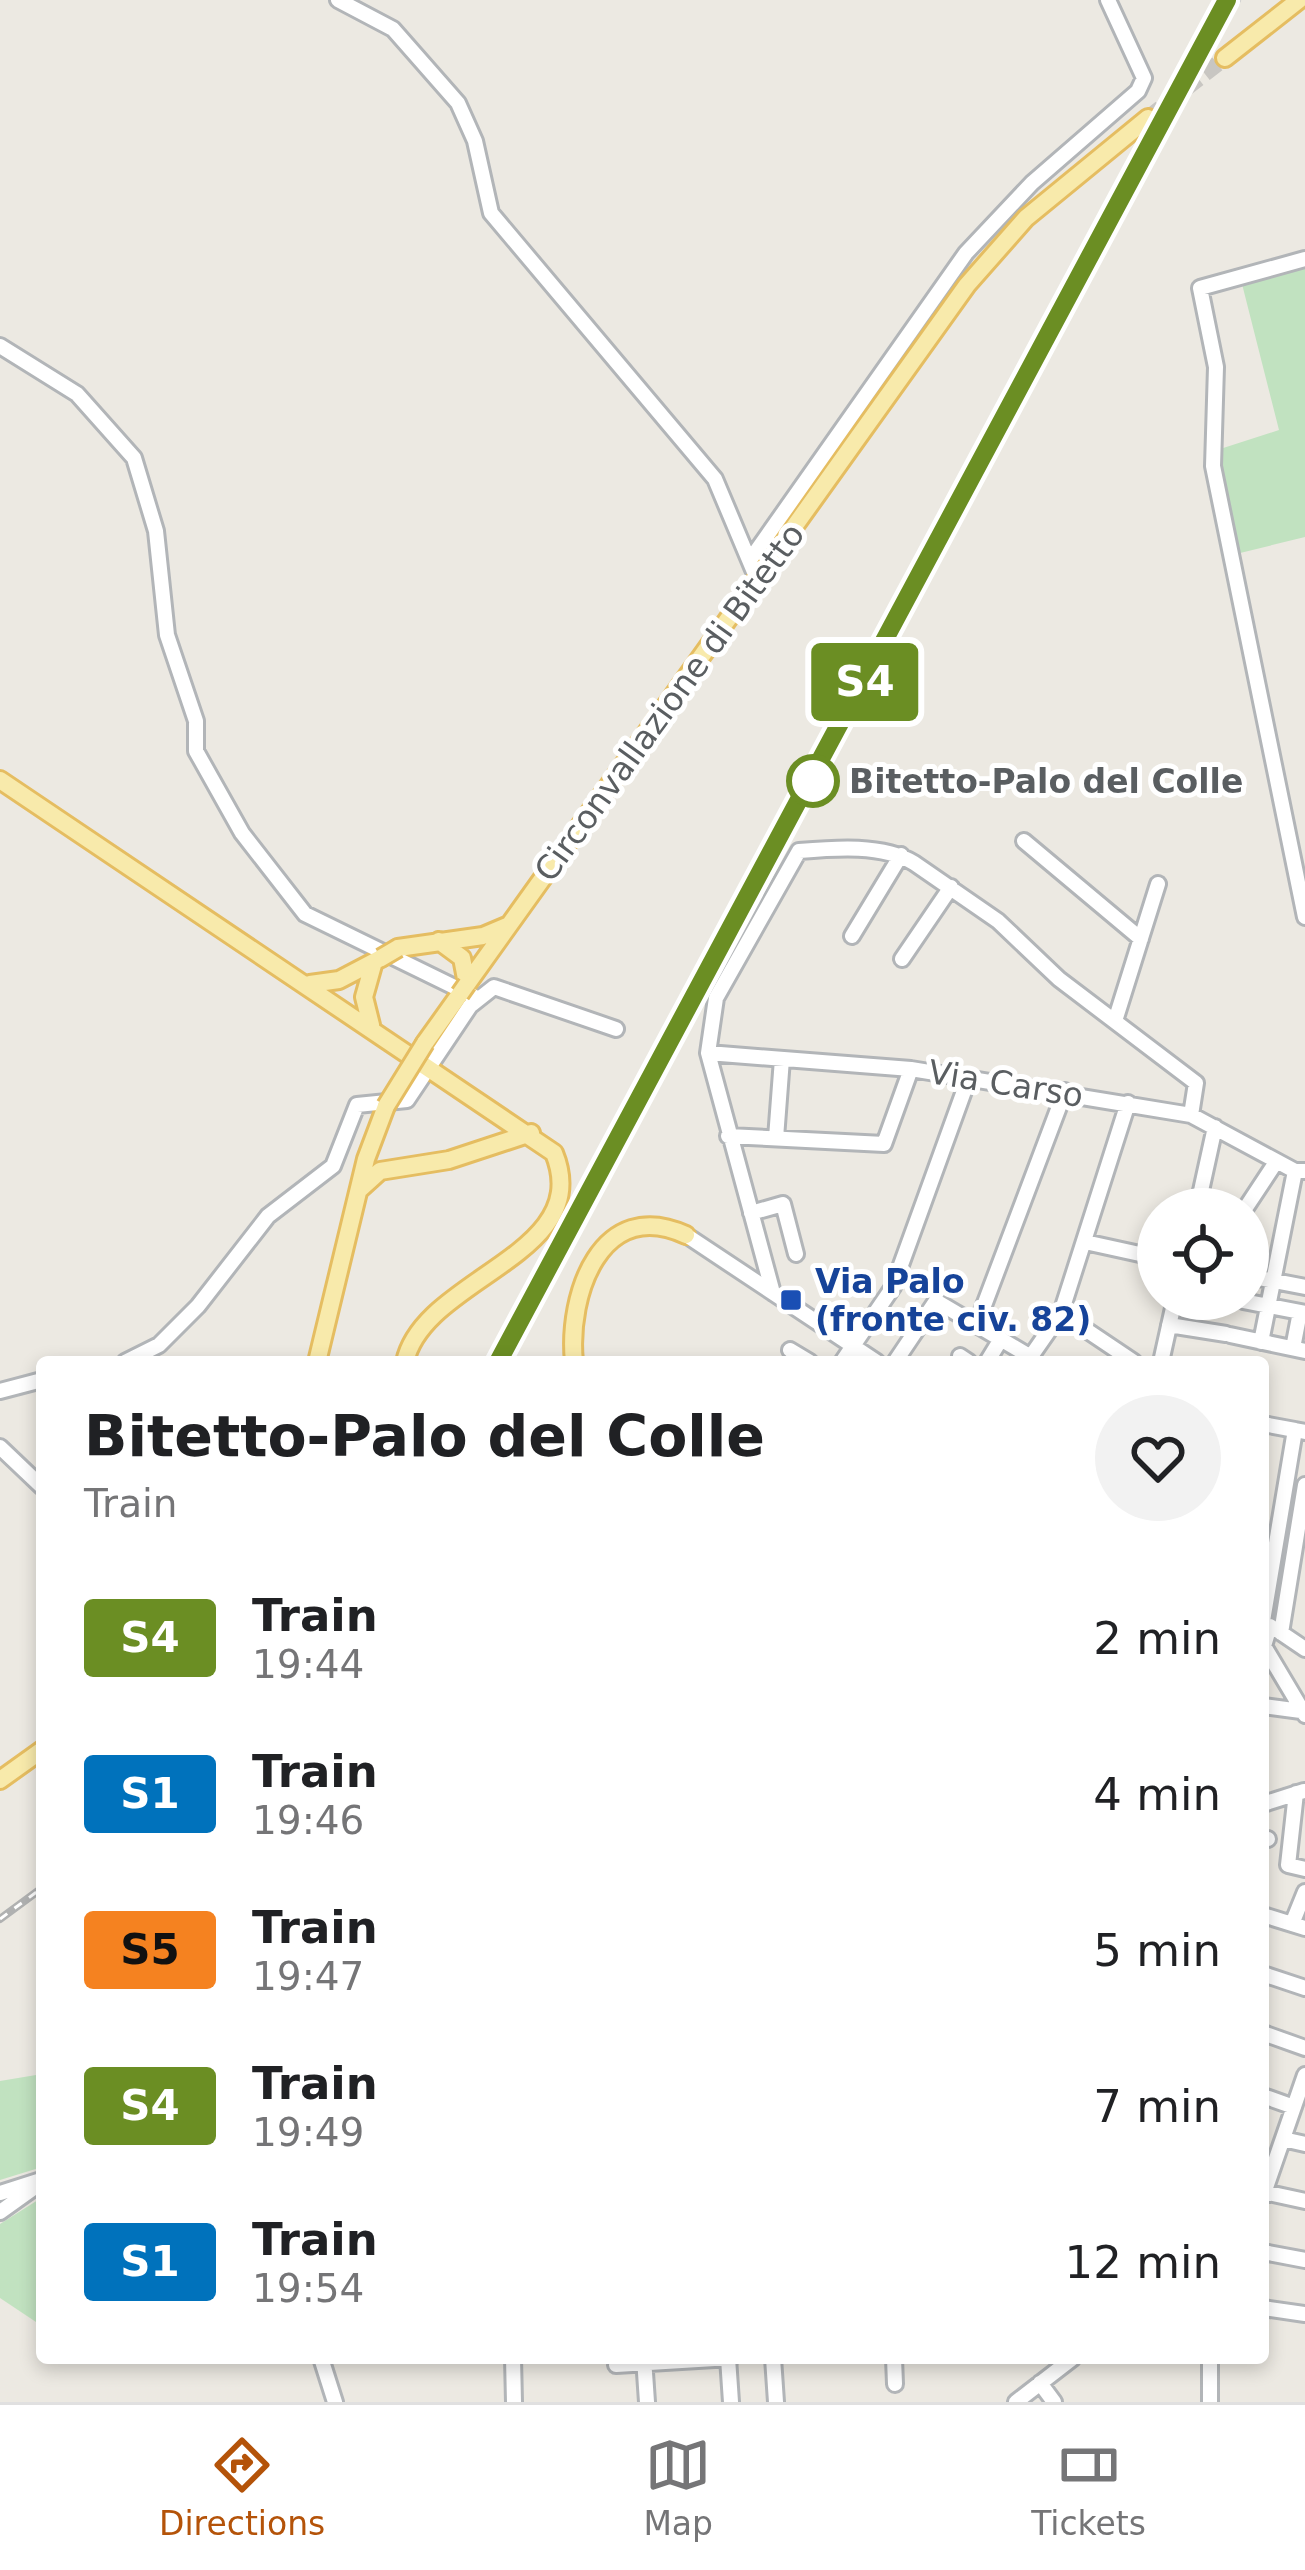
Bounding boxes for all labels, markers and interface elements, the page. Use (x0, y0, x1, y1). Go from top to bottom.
street label: Circonvallazione di Bitetto (526, 516, 812, 889)
line badge: S4 (811, 643, 919, 721)
text: S4 (835, 657, 895, 706)
marker: Bitetto-Palo del Colle (788, 756, 838, 806)
place label: Bitetto-Palo del Colle (849, 762, 1243, 801)
street label: Via Carso (926, 1052, 1086, 1115)
map controls (1137, 1188, 1269, 1320)
button: locate (1137, 1188, 1269, 1320)
place label: Via Palo (fronte civ. 82) (815, 1262, 1091, 1339)
marker: Via Palo (fronte civ. 82) (778, 1287, 804, 1313)
button: heart (1095, 1395, 1221, 1521)
text: Bitetto-Palo del Colle (84, 1403, 765, 1469)
text: Train (84, 1481, 178, 1526)
text: Train (252, 1589, 378, 1642)
text: 2 min (1093, 1612, 1221, 1665)
text: S4 (120, 1613, 180, 1662)
text: 19:44 (252, 1642, 364, 1687)
text: Train (252, 1745, 378, 1798)
text: 4 min (1093, 1768, 1221, 1821)
text: S1 (120, 1769, 180, 1818)
text: 19:46 (252, 1798, 364, 1843)
text: Train (252, 1901, 378, 1954)
text: 5 min (1093, 1924, 1221, 1977)
text: S5 (120, 1925, 180, 1974)
text: 19:47 (252, 1954, 364, 1999)
text: Train (252, 2057, 378, 2110)
text: 7 min (1093, 2080, 1221, 2133)
text: S4 (120, 2081, 180, 2130)
text: 19:49 (252, 2110, 364, 2155)
text: Train (252, 2213, 378, 2266)
text: 12 min (1065, 2236, 1221, 2289)
text: S1 (120, 2237, 180, 2286)
text: 19:54 (252, 2266, 364, 2311)
tab: Directions (159, 2432, 325, 2543)
tab: Map (643, 2432, 713, 2543)
tab: Tickets (1031, 2432, 1146, 2543)

